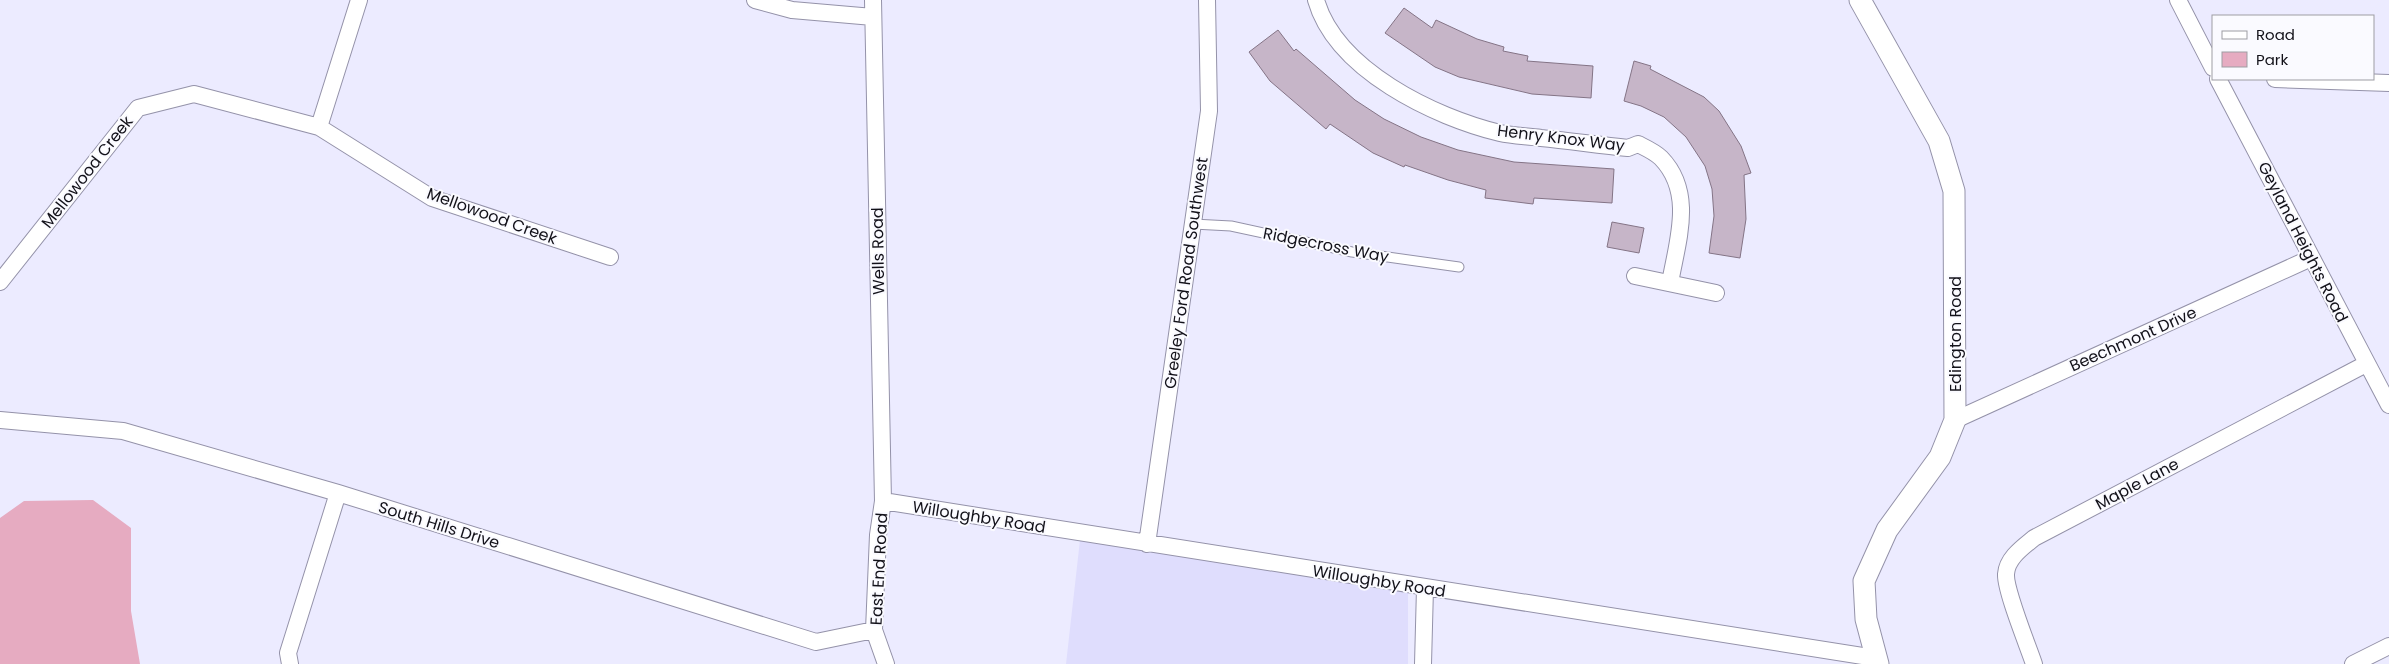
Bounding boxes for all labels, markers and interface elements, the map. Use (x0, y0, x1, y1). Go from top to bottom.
legend (2212, 15, 2374, 80)
text: Road (2256, 24, 2295, 45)
text: Park (2256, 49, 2288, 70)
street label: Mellowood Creek (36, 110, 139, 233)
street label: Henry Knox Way (1496, 119, 1626, 157)
street label: Greeley Ford Road Southwest (1158, 155, 1214, 390)
street label: Geyland Heights Road (2252, 158, 2354, 326)
street label: Mellowood Creek (424, 182, 561, 250)
street label: Wells Road (866, 207, 890, 295)
street label: Ridgecross Way (1261, 222, 1391, 268)
street label: Edington Road (1944, 276, 1967, 392)
street label: Beechmont Drive (2066, 301, 2200, 377)
street label: Maple Lane (2091, 452, 2183, 516)
street label: Willoughby Road (911, 495, 1047, 539)
street label: South Hills Drive (375, 496, 503, 554)
street label: East End Road (865, 512, 893, 626)
street label: Willoughby Road (1311, 559, 1447, 603)

